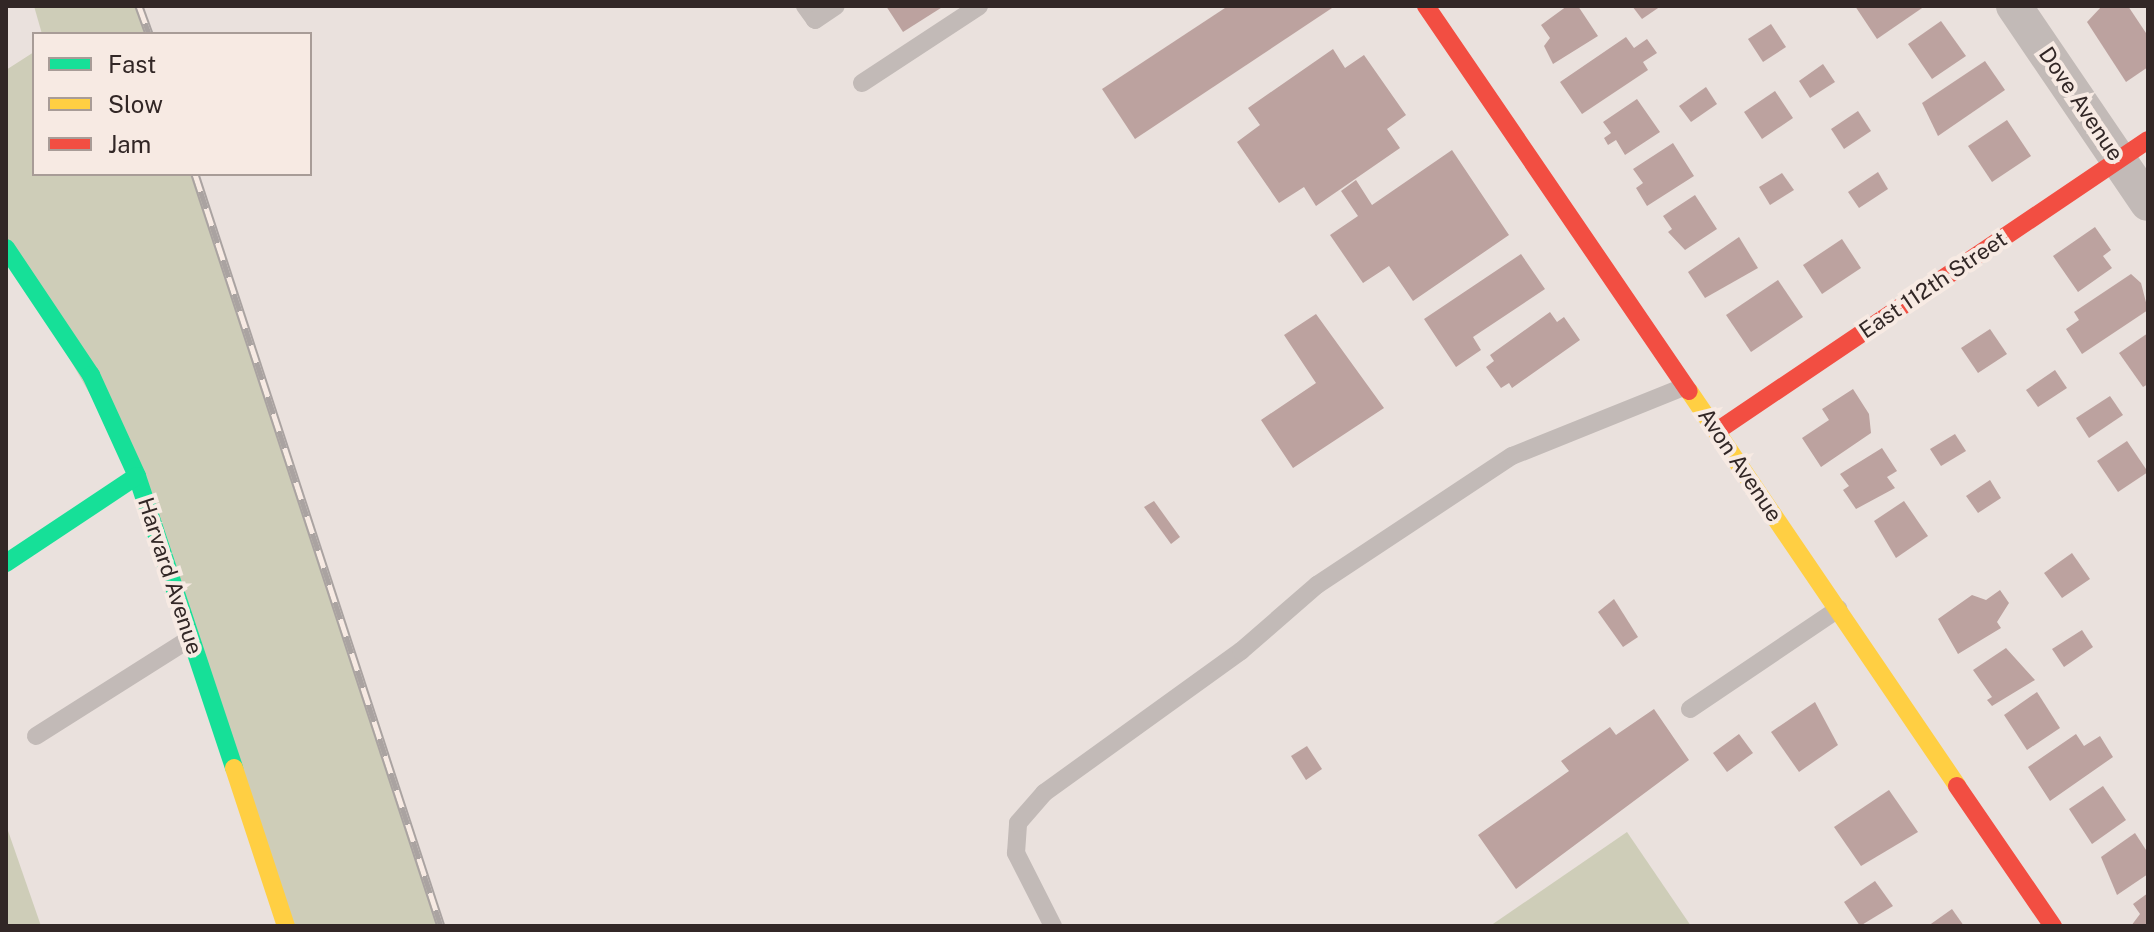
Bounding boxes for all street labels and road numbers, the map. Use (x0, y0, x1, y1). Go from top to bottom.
street label: Dove Avenue (2033, 42, 2129, 166)
street label: East 112th Street (1854, 226, 2012, 344)
street label: Avon Avenue (1692, 403, 1788, 527)
street label: Harvard Avenue (132, 494, 208, 658)

